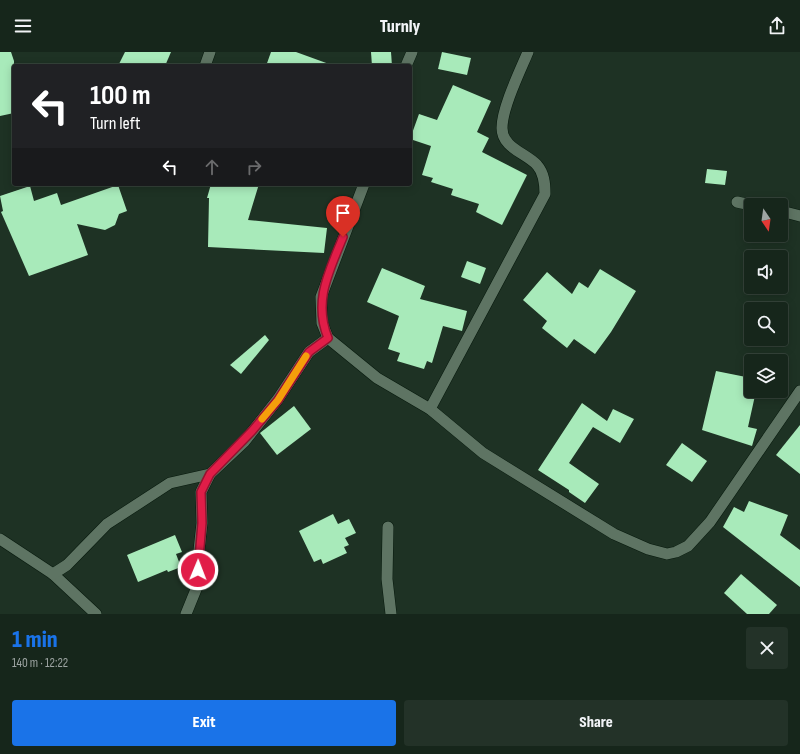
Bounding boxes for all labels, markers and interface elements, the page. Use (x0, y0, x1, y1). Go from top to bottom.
icon: menu (12, 15, 34, 37)
icon: share (766, 15, 788, 37)
text: Turnly (380, 16, 420, 37)
text: 100 m (90, 79, 151, 112)
icon: left (24, 80, 76, 132)
text: Turn left (90, 113, 141, 134)
icon: left (159, 156, 181, 178)
icon: ahead (201, 156, 223, 178)
icon: right (243, 156, 265, 178)
pin (326, 196, 360, 237)
north arrow (744, 198, 788, 242)
map controls (744, 198, 788, 398)
icon: arrive (332, 202, 354, 224)
button: sound (744, 250, 788, 294)
button: search (744, 302, 788, 346)
button: layers (744, 354, 788, 398)
position arrow (177, 549, 219, 591)
text: 1 min (12, 625, 58, 654)
button: close (746, 627, 788, 669)
text: 140 m · 12:22 (12, 655, 68, 671)
button: Exit (12, 700, 396, 746)
button: Share (404, 700, 788, 746)

